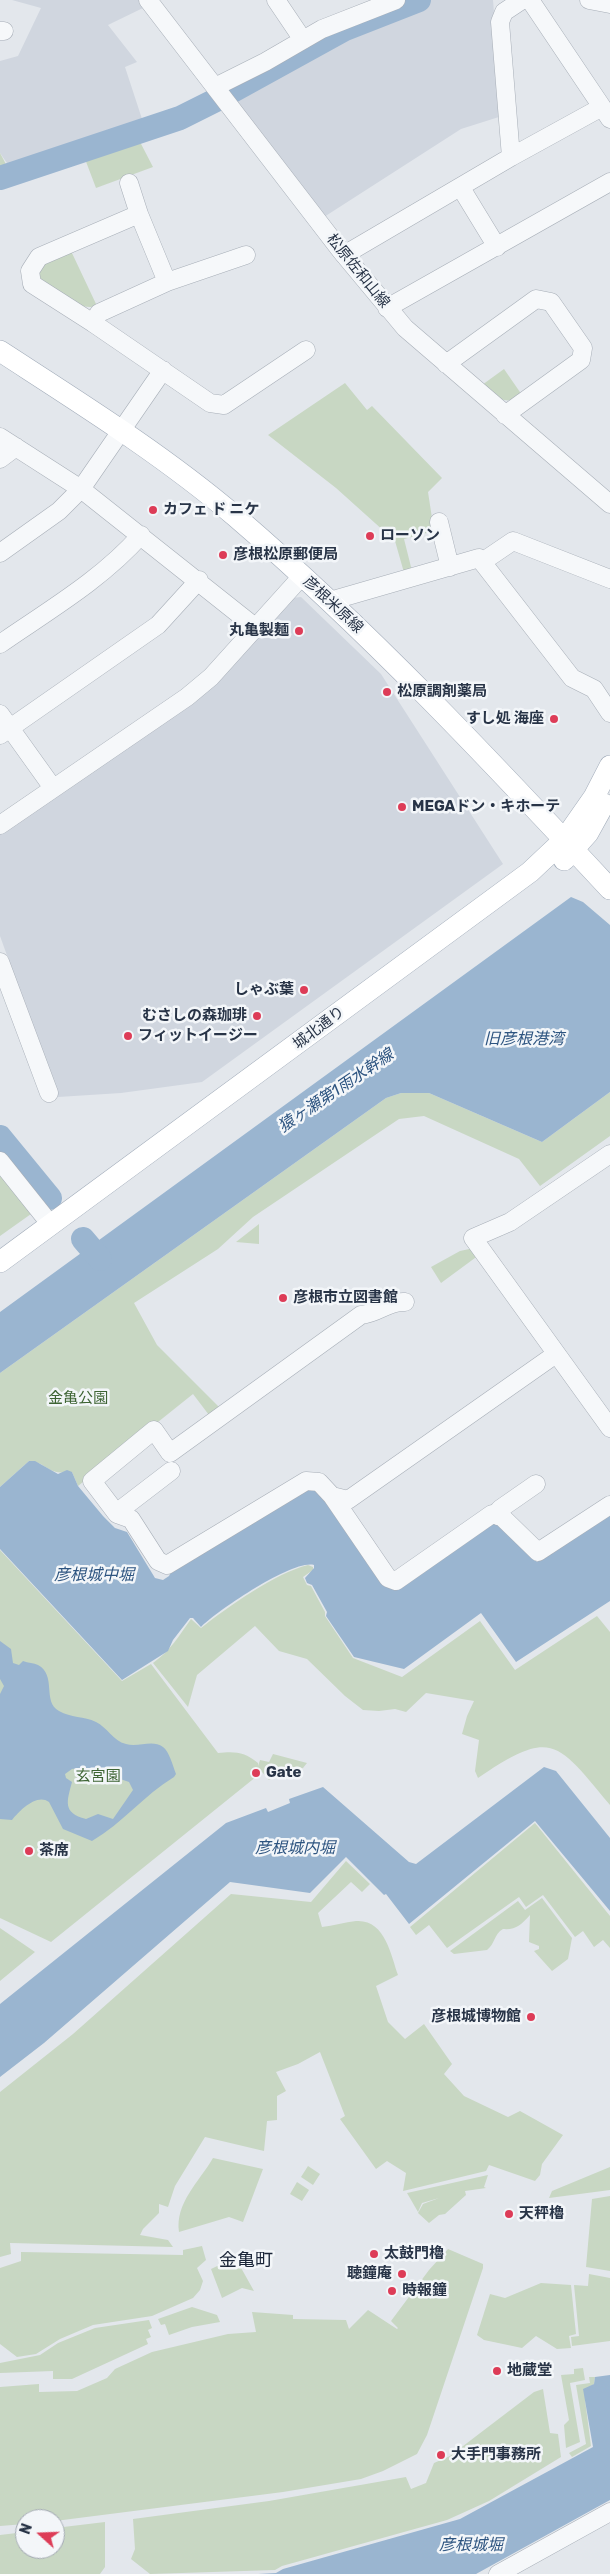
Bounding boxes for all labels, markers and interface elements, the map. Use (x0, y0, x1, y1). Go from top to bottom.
street label: 松原佐和山線 (323, 230, 393, 312)
place label: カフェ ド ニケ (163, 501, 259, 519)
marker: カフェ ド ニケ (147, 504, 159, 516)
place label: ローソン (380, 527, 440, 545)
marker: ローソン (364, 530, 376, 542)
place label: 彦根松原郵便局 (233, 546, 338, 564)
marker: 彦根松原郵便局 (217, 549, 229, 561)
street label: 彦根米原線 (299, 573, 367, 637)
place label: 丸亀製麺 (229, 622, 289, 640)
marker: 丸亀製麺 (293, 625, 305, 637)
place label: 松原調剤薬局 (397, 683, 487, 701)
marker: 松原調剤薬局 (381, 686, 393, 698)
place label: すし処 海座 (466, 710, 544, 728)
marker: すし処 海座 (548, 713, 560, 725)
place label: MEGAドン・キホーテ (412, 798, 560, 816)
marker: MEGAドン・キホーテ (396, 801, 408, 813)
place label: しゃぶ葉 (234, 981, 294, 999)
marker: しゃぶ葉 (298, 984, 310, 996)
street label: 城北通り (290, 1003, 348, 1053)
place label: むさしの森珈琲 (142, 1007, 247, 1025)
marker: むさしの森珈琲 (251, 1010, 263, 1022)
place label: フィットイージー (138, 1027, 258, 1045)
water label: 旧彦根港湾 (484, 1029, 564, 1049)
marker: フィットイージー (122, 1030, 134, 1042)
water label: 猿ヶ瀬第1雨水幹線 (275, 1045, 397, 1137)
place label: 彦根市立図書館 (293, 1289, 398, 1307)
marker: 彦根市立図書館 (277, 1292, 289, 1304)
park label: 金亀公園 (48, 1390, 108, 1408)
water label: 彦根城中堀 (54, 1565, 134, 1585)
place label: Gate (266, 1764, 301, 1782)
marker: Gate (250, 1767, 262, 1779)
park label: 玄宮園 (76, 1768, 120, 1786)
water label: 彦根城内堀 (255, 1838, 335, 1858)
place label: 茶席 (39, 1842, 69, 1860)
marker: 茶席 (23, 1845, 35, 1857)
place label: 彦根城博物館 (431, 2008, 521, 2026)
marker: 彦根城博物館 (525, 2011, 537, 2023)
place label: 天秤櫓 (519, 2205, 564, 2223)
marker: 天秤櫓 (503, 2208, 515, 2220)
place label: 太鼓門櫓 (384, 2245, 444, 2263)
marker: 太鼓門櫓 (368, 2248, 380, 2260)
district label: 金亀町 (219, 2250, 273, 2272)
place label: 聴鐘庵 (347, 2265, 392, 2283)
marker: 聴鐘庵 (396, 2268, 408, 2280)
place label: 時報鐘 (402, 2282, 447, 2300)
marker: 時報鐘 (386, 2285, 398, 2297)
place label: 地蔵堂 (507, 2362, 552, 2380)
marker: 地蔵堂 (491, 2365, 503, 2377)
place label: 大手門事務所 (451, 2446, 541, 2464)
marker: 大手門事務所 (435, 2449, 447, 2461)
north arrow (15, 2509, 65, 2559)
text: N (17, 2521, 36, 2537)
water label: 彦根城堀 (439, 2535, 503, 2555)

